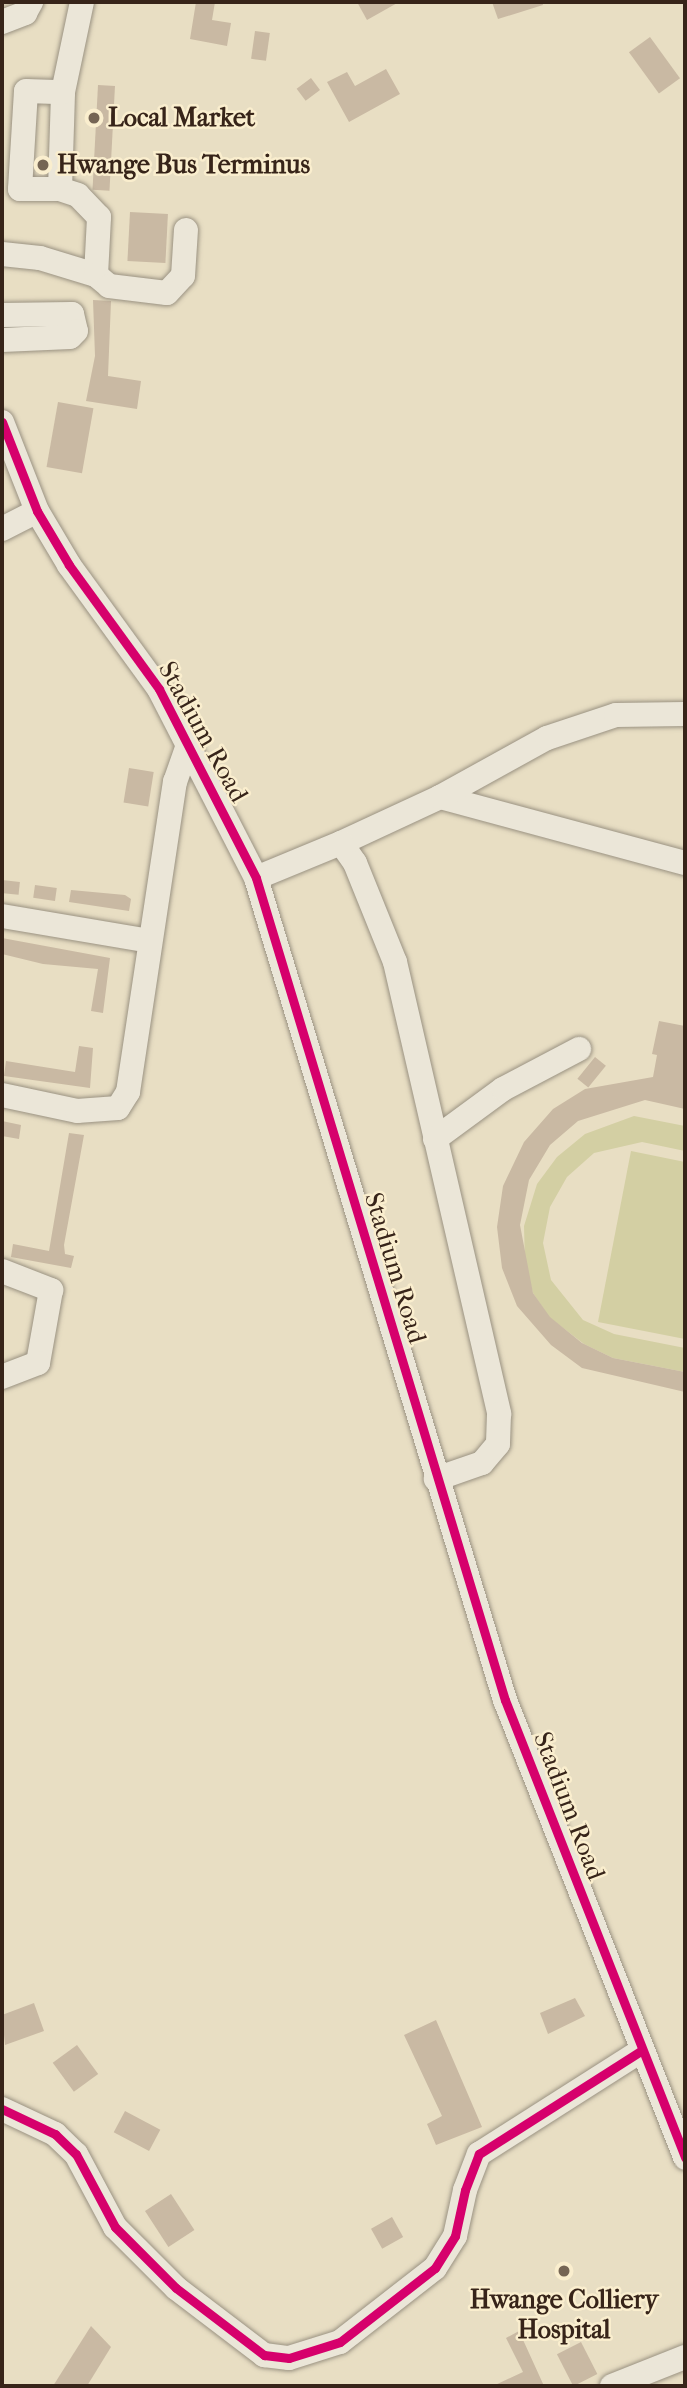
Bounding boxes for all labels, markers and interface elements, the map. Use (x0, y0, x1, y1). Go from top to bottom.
place label: Local Market (108, 102, 255, 134)
marker: Local Market (86, 110, 102, 126)
place label: Hwange Bus Terminus (57, 149, 310, 181)
marker: Hwange Bus Terminus (35, 157, 51, 173)
street label: Stadium Road (152, 656, 254, 808)
street label: Stadium Road (357, 1189, 433, 1347)
street label: Stadium Road (526, 1728, 612, 1884)
marker: Hwange Colliery Hospital (554, 2261, 574, 2281)
place label: Hwange Colliery Hospital (470, 2284, 658, 2346)

